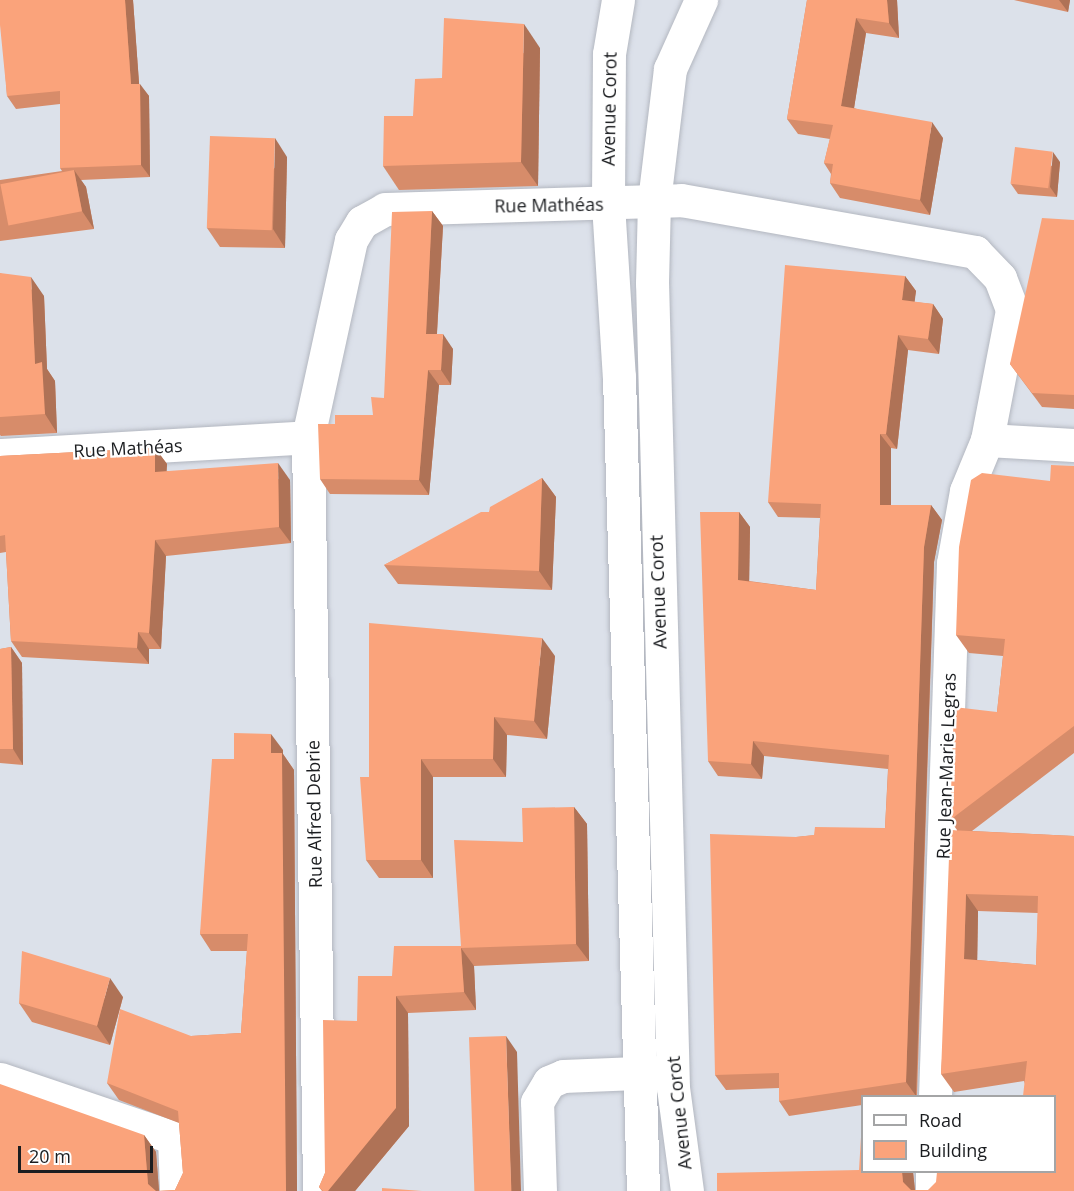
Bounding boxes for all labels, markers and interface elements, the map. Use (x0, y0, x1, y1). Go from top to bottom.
street label: Avenue Corot (597, 52, 621, 166)
street label: Rue Mathéas (494, 193, 604, 217)
street label: Rue Mathéas (73, 434, 183, 462)
street label: Avenue Corot (645, 535, 671, 649)
street label: Rue Jean-Marie Legras (932, 672, 960, 860)
street label: Rue Alfred Debrie (302, 740, 326, 888)
street label: Avenue Corot (662, 1055, 696, 1171)
legend (861, 1095, 1056, 1173)
text: Road (919, 1108, 962, 1132)
scale bar (21, 1134, 156, 1172)
text: Building (919, 1138, 987, 1162)
text: 20 m (29, 1144, 71, 1168)

